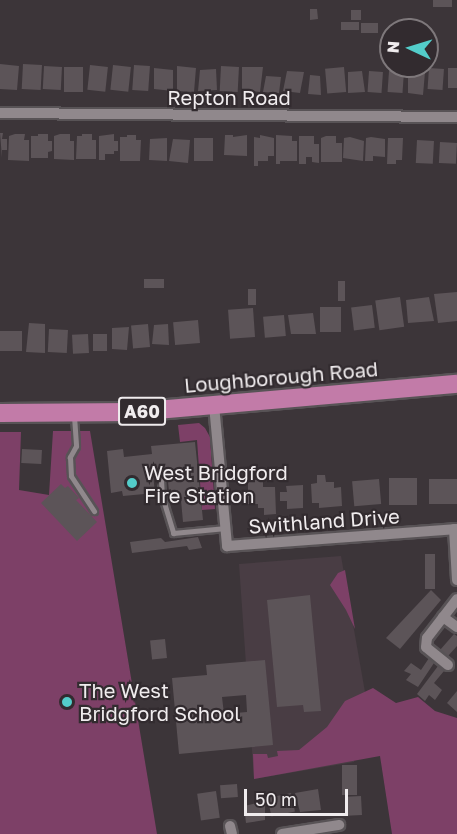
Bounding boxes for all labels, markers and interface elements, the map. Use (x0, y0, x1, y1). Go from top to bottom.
north arrow (379, 18, 439, 78)
text: N (383, 40, 403, 54)
street label: Repton Road (167, 85, 291, 109)
street label: Loughborough Road (183, 357, 379, 397)
road number: A60 (118, 396, 166, 426)
place label: West Bridgford Fire Station (144, 460, 288, 507)
marker: West Bridgford Fire Station (125, 476, 139, 490)
street label: Swithland Drive (248, 504, 400, 538)
place label: The West Bridgford School (79, 678, 241, 725)
marker: The West Bridgford School (60, 695, 74, 709)
scale bar (247, 777, 350, 815)
text: 50 m (255, 788, 297, 810)

